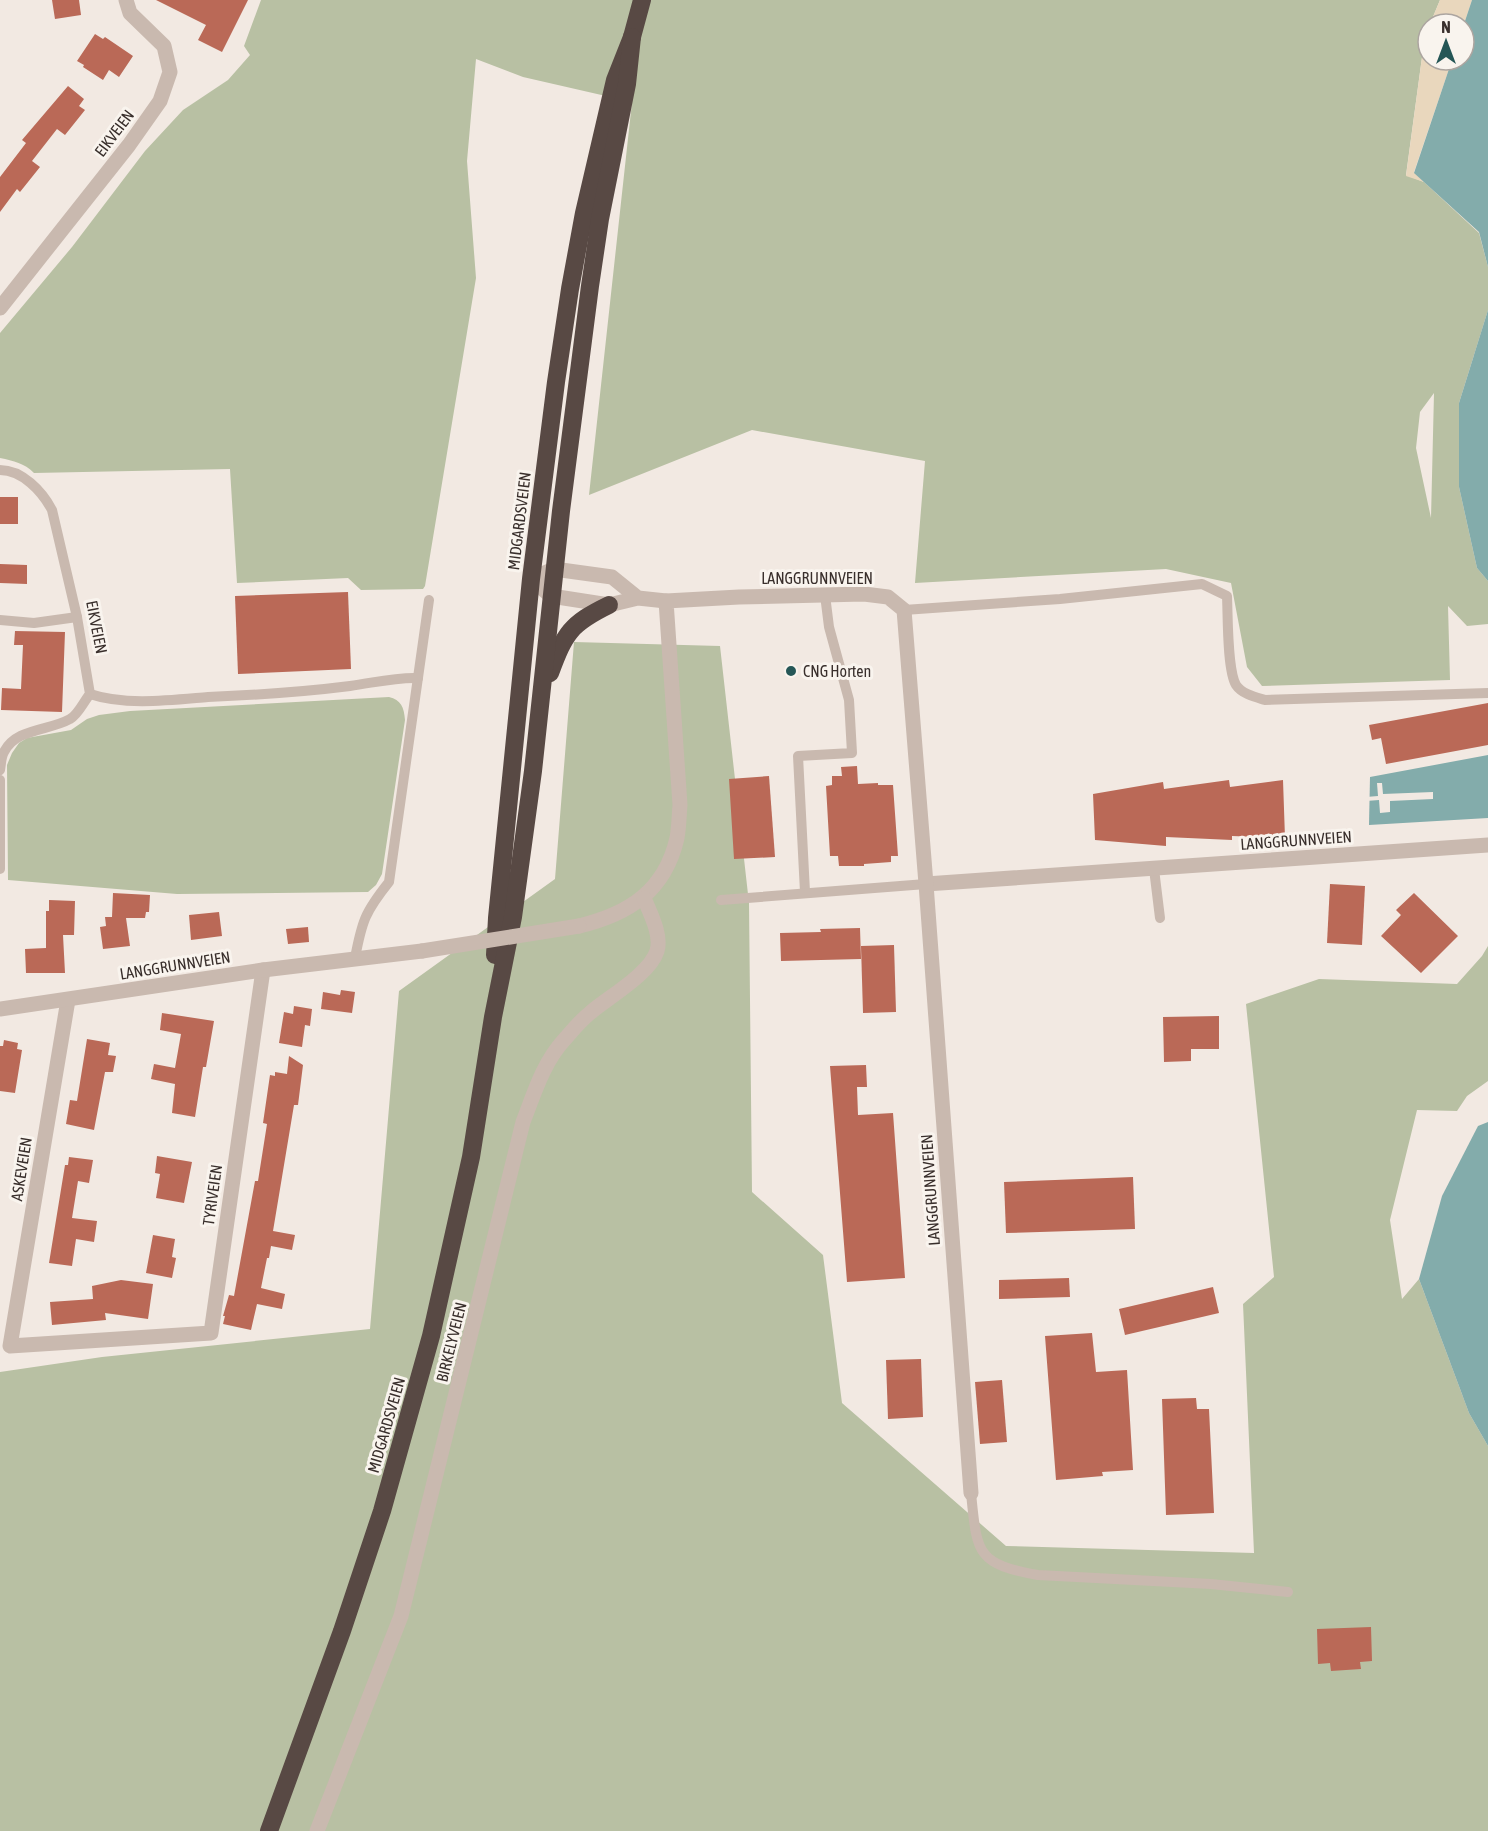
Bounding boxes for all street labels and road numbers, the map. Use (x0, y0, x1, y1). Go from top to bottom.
street label: EIKVEIEN (91, 106, 137, 160)
street label: MIDGARDSVEIEN (504, 471, 534, 571)
street label: LANGGRUNNVEIEN (761, 569, 873, 587)
street label: EIKVEIEN (83, 599, 111, 655)
street label: LANGGRUNNVEIEN (1240, 827, 1352, 853)
street label: LANGGRUNNVEIEN (118, 947, 232, 983)
street label: LANGGRUNNVEIEN (917, 1134, 943, 1246)
street label: ASKEVEIEN (7, 1136, 35, 1202)
street label: TYRIVEIEN (199, 1163, 225, 1227)
street label: BIRKELYVEIEN (432, 1300, 470, 1384)
street label: MIDGARDSVEIEN (364, 1375, 408, 1475)

